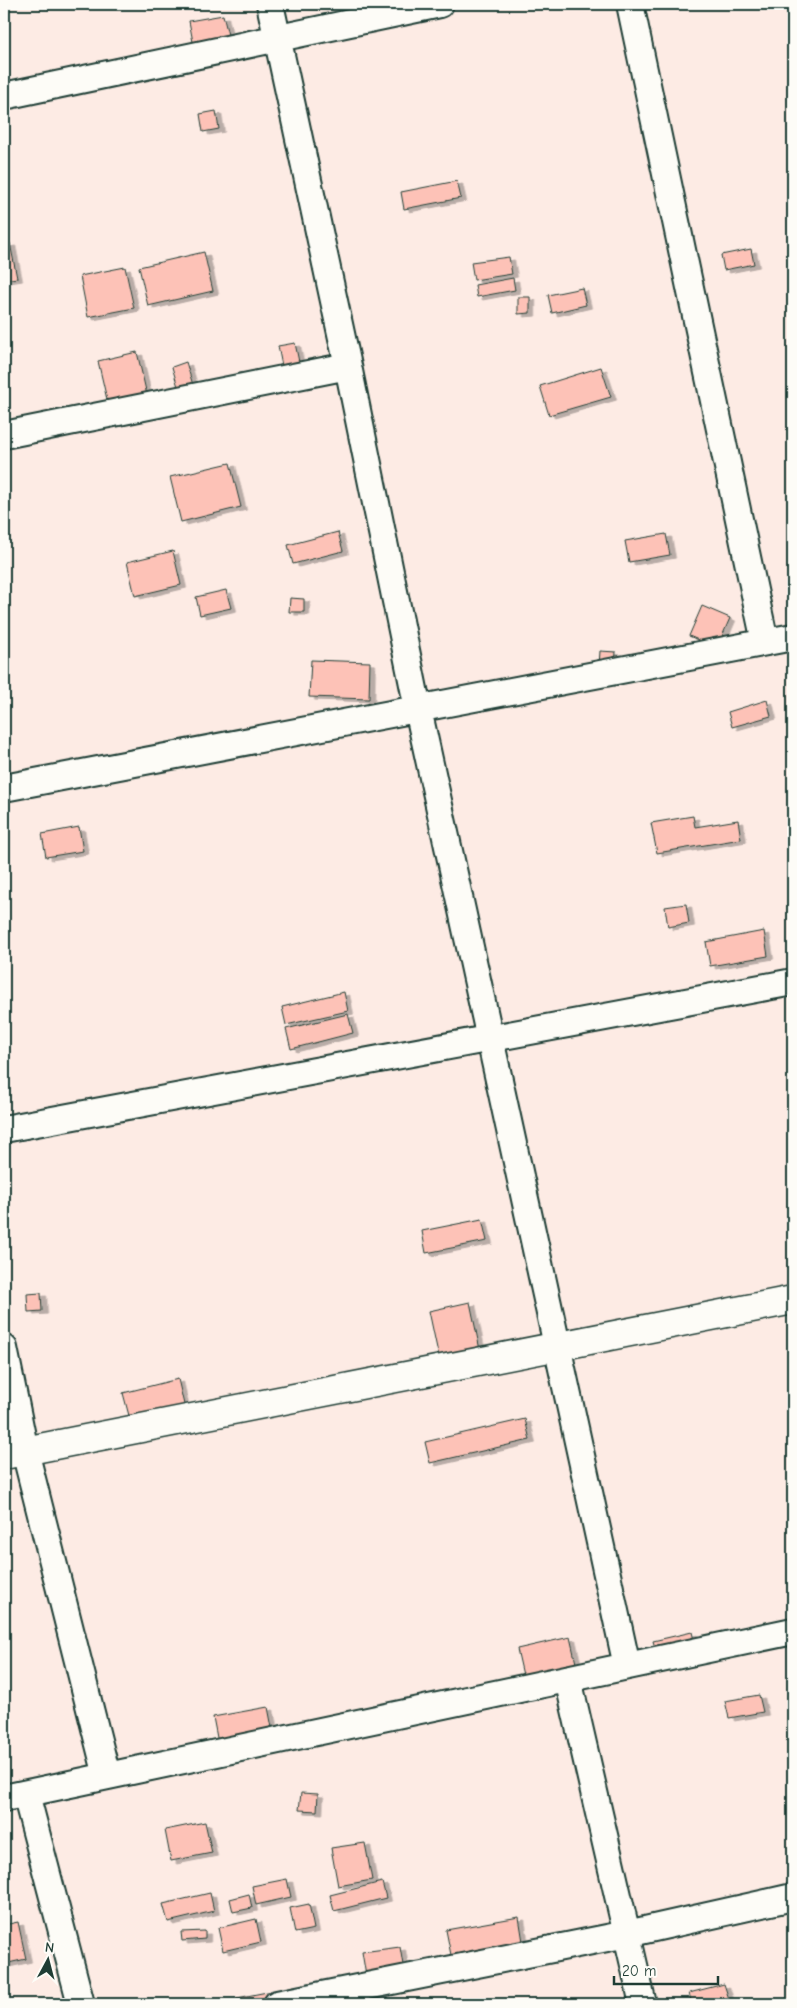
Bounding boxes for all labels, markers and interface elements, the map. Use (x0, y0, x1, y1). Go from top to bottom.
north arrow (22, 1936, 72, 1986)
text: N (44, 1939, 55, 1957)
scale bar (614, 1953, 718, 1985)
text: 20 m (622, 1962, 656, 1980)

